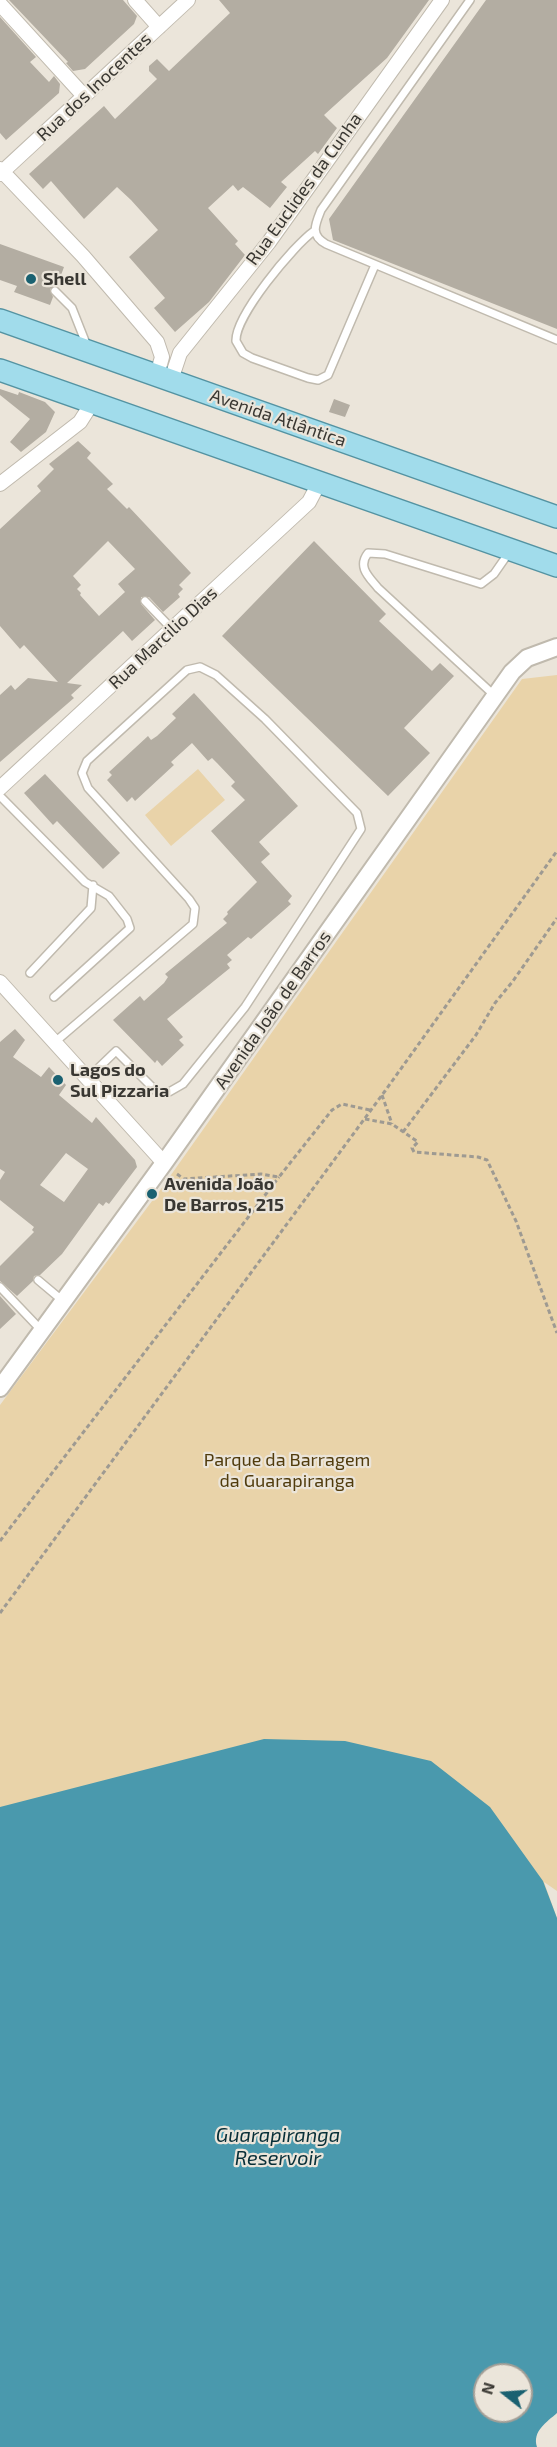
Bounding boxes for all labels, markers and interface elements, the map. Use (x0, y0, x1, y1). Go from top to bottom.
street label: Rua dos Inocentes (32, 28, 156, 146)
street label: Rua Euclides da Cunha (242, 109, 366, 269)
place label: Shell (43, 268, 86, 290)
marker: Shell (24, 272, 38, 286)
street label: Avenida Atlântica (207, 385, 349, 451)
street label: Rua Marcilio Dias (104, 582, 222, 694)
street label: Avenida João de Barros (210, 927, 336, 1093)
place label: Lagos do Sul Pizzaria (70, 1059, 169, 1102)
marker: Lagos do Sul Pizzaria (51, 1073, 65, 1087)
place label: Avenida João De Barros, 215 (164, 1173, 284, 1216)
marker: Avenida João De Barros, 215 (145, 1187, 159, 1201)
park label: Parque da Barragem da Guarapiranga (204, 1449, 370, 1492)
water label: Guarapiranga Reservoir (216, 2123, 340, 2170)
north arrow (473, 2363, 533, 2423)
text: N (476, 2380, 498, 2396)

